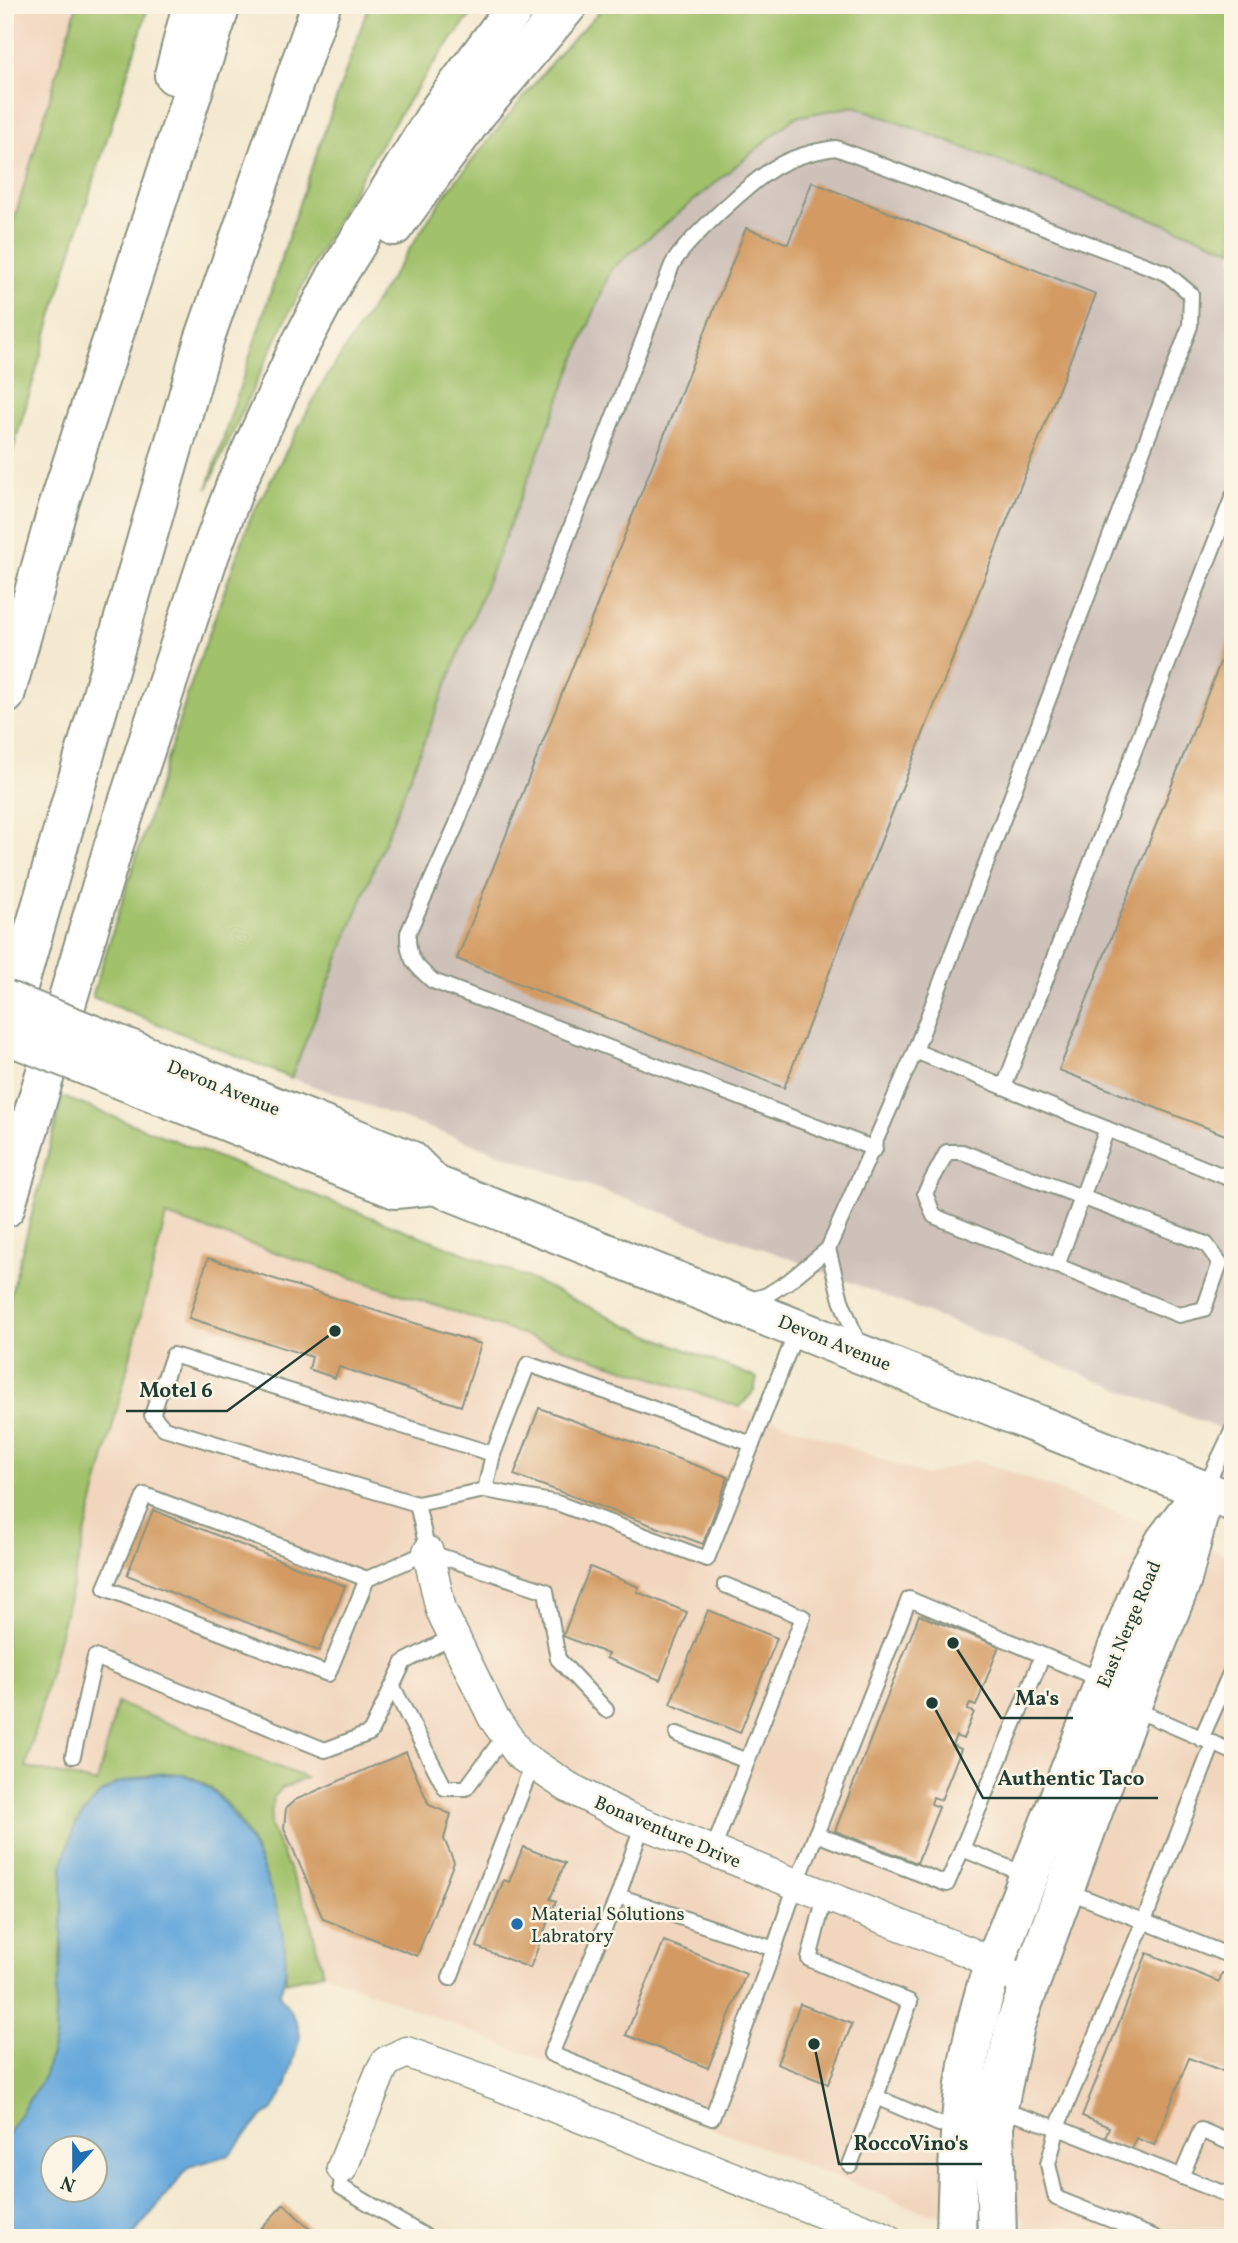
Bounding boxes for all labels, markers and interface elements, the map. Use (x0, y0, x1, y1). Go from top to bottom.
street label: Devon Avenue (163, 1054, 284, 1123)
street label: Devon Avenue (774, 1309, 895, 1378)
callout: Motel 6 (126, 1369, 227, 1411)
text: Motel 6 (139, 1377, 213, 1406)
street label: East Nerge Road (1091, 1557, 1168, 1692)
callout: Ma's (1001, 1676, 1073, 1718)
text: Ma's (1015, 1685, 1059, 1714)
callout: Authentic Taco (983, 1756, 1158, 1798)
text: Authentic Taco (998, 1765, 1144, 1794)
street label: Bonaventure Drive (590, 1790, 745, 1875)
place label: Material Solutions Labratory (531, 1902, 685, 1950)
marker: Material Solutions Labratory (509, 1916, 525, 1932)
callout: RoccoVino's (839, 2122, 982, 2164)
text: RoccoVino's (854, 2130, 968, 2159)
north arrow (38, 2134, 108, 2204)
text: N (57, 2168, 80, 2198)

